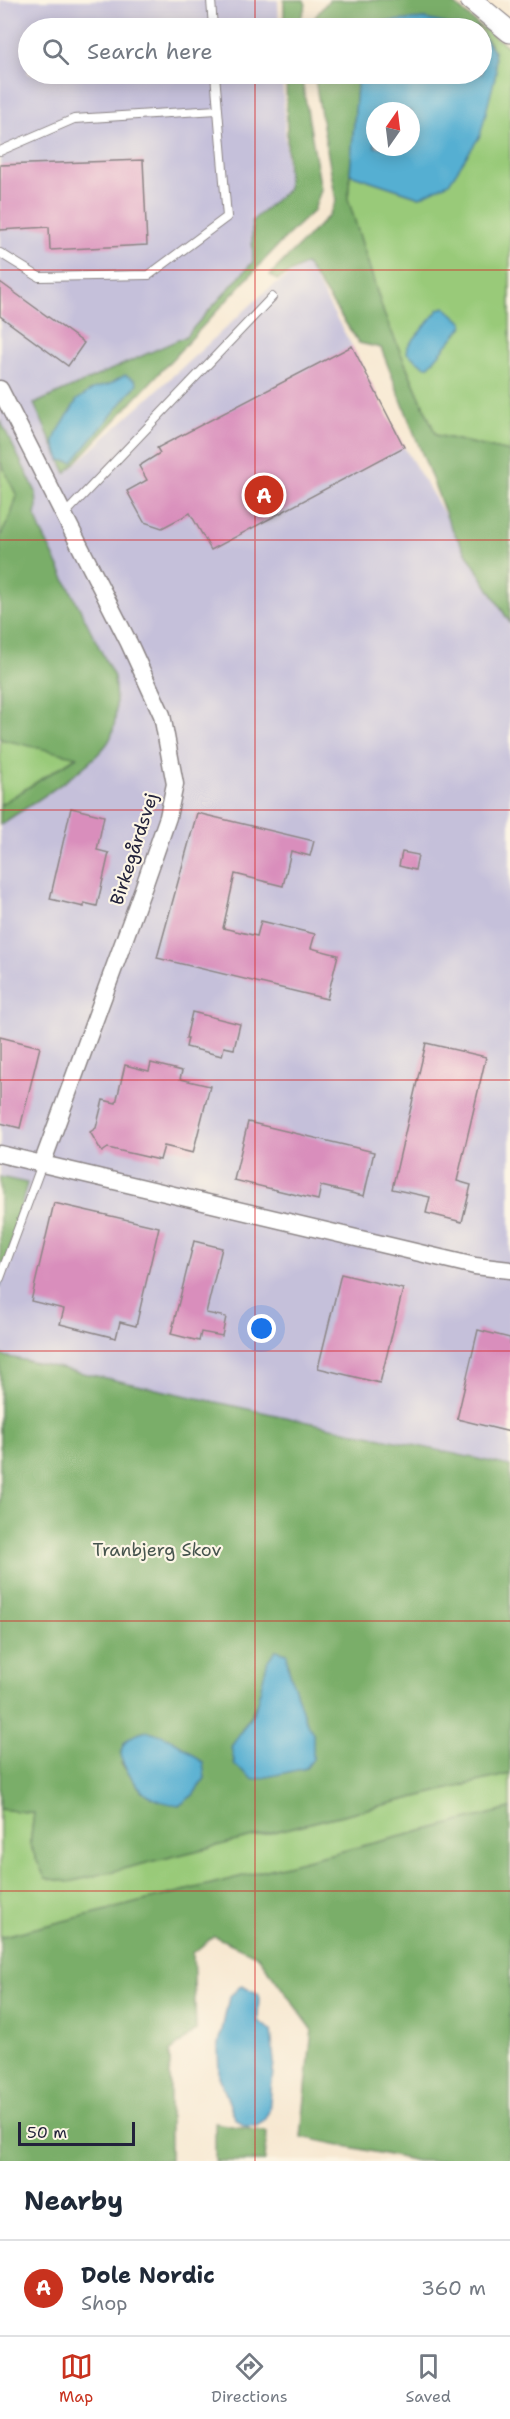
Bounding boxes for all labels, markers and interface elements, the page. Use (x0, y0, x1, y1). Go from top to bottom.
search box (18, 18, 492, 84)
icon: search (39, 35, 72, 68)
text: Search here (87, 37, 213, 66)
north arrow (366, 102, 420, 156)
pin: A (244, 472, 284, 518)
street label: Birkegårdsvej (105, 790, 163, 908)
your location (247, 1314, 276, 1343)
park label: Tranbjerg Skov (93, 1538, 221, 1562)
scale bar (18, 2119, 135, 2146)
text: 50 m (27, 2122, 67, 2143)
text: Nearby (24, 2183, 123, 2218)
text: Dole Nordic (81, 2261, 215, 2290)
text: A (36, 2275, 51, 2301)
text: 360 m (421, 2275, 486, 2301)
text: Shop (81, 2290, 128, 2316)
tab: Map (59, 2350, 93, 2407)
tab: Directions (211, 2350, 288, 2407)
tab: Saved (406, 2350, 451, 2407)

